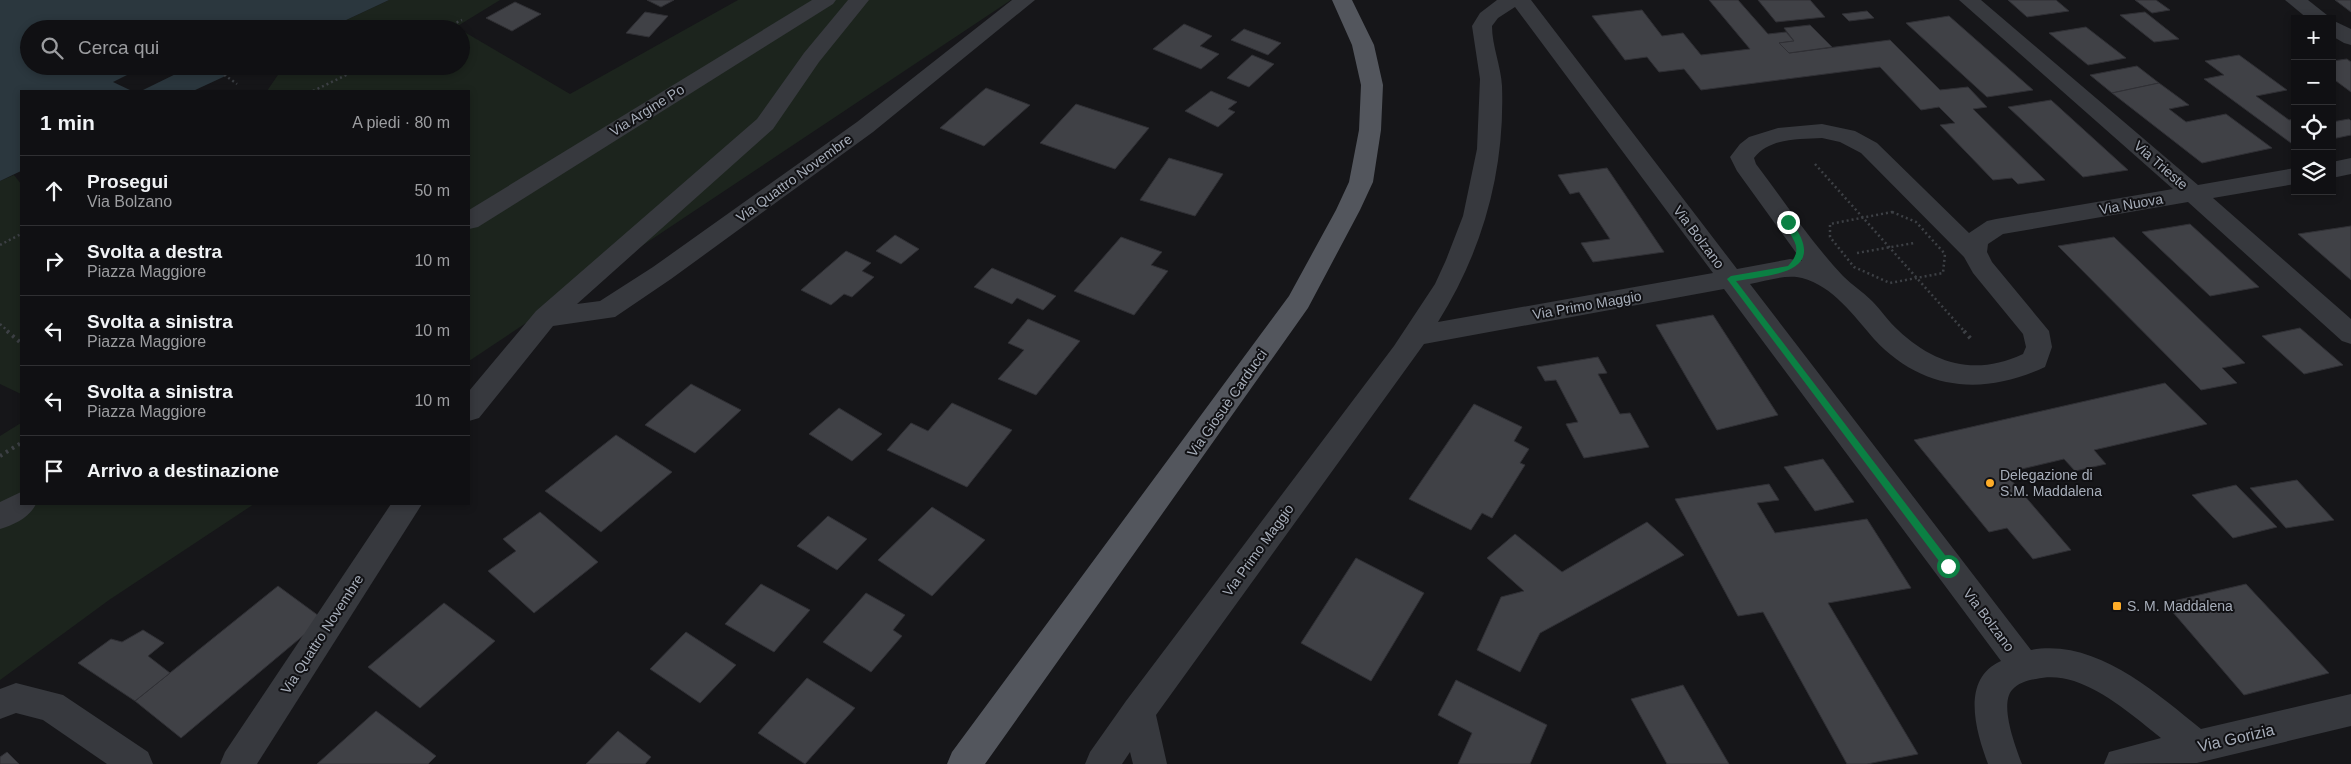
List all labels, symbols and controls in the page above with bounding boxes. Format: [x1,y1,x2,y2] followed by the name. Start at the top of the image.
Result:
[2291,15,2336,195] map controls
[2291,15,2336,60] button: +
[20,20,470,75] search box
[38,34,66,62] icon: search
[78,37,159,58] text: Cerca qui
[2291,60,2336,105] button: −
[607,81,687,139] street label: Via Argine Po
[2291,105,2336,150] button: locate
[40,111,95,134] text: 1 min
[352,114,450,131] text: A piedi · 80 m
[733,131,855,225] street label: Via Quattro Novembre
[2131,137,2191,193] street label: Via Trieste
[2291,150,2336,195] button: layers
[87,171,168,192] text: Prosegui
[40,177,68,205] icon: ahead
[414,182,450,199] text: 50 m
[2098,190,2164,217] street label: Via Nuova
[87,193,172,210] text: Via Bolzano
[1670,202,1728,272] street label: Via Bolzano
[1777,211,1800,234] route end
[87,241,222,262] text: Svolta a destra
[40,247,68,275] icon: right
[414,252,450,269] text: 10 m
[87,263,206,280] text: Piazza Maggiore
[1531,288,1643,322] street label: Via Primo Maggio
[87,311,233,332] text: Svolta a sinistra
[40,317,68,345] icon: left
[414,322,450,339] text: 10 m
[87,333,206,350] text: Piazza Maggiore
[1184,346,1270,460] street label: Via Giosuè Carducci
[87,381,233,402] text: Svolta a sinistra
[40,387,68,415] icon: left
[414,392,450,409] text: 10 m
[87,403,206,420] text: Piazza Maggiore
[40,457,68,485] icon: arrive
[87,460,279,481] text: Arrivo a destinazione
[2000,467,2102,499] place label: Delegazione di S.M. Maddalena
[1984,477,1996,489] marker: Delegazione di S.M. Maddalena
[1219,501,1297,599] street label: Via Primo Maggio
[1937,555,1960,578] route start
[277,571,367,697] street label: Via Quattro Novembre
[1960,585,2018,655] street label: Via Bolzano
[2127,598,2233,614] place label: S. M. Maddalena
[2111,600,2123,612] marker: S. M. Maddalena
[2196,721,2276,755] street label: Via Gorizia

